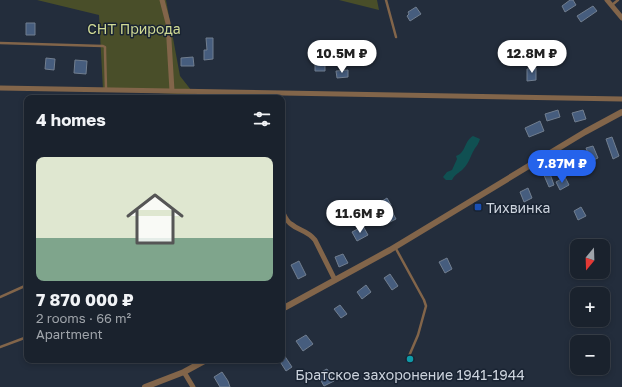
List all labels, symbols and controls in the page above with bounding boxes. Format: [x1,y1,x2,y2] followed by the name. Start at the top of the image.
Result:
[87,20,181,37] park label: СНТ Природа
[305,40,379,74] pin: 10.5M ₽
[495,40,569,74] pin: 12.8M ₽
[317,45,367,61] text: 10.5M ₽
[507,45,557,61] text: 12.8M ₽
[251,108,273,130] icon: filters
[36,109,106,130] text: 4 homes
[525,150,599,184] pin: 7.87M ₽
[537,155,587,171] text: 7.87M ₽
[119,183,191,255] icon: home
[486,199,550,216] place label: Тихвинка
[323,200,397,234] pin: 11.6M ₽
[473,202,483,212] marker: Тихвинка
[335,205,385,221] text: 11.6M ₽
[570,239,610,279] north arrow
[570,239,610,375] map controls
[570,287,610,327] button: +
[36,289,134,310] text: 7 870 000 ₽
[36,310,131,326] text: 2 rooms · 66 m²
[36,326,103,342] text: Apartment
[570,335,610,375] button: −
[405,354,415,364] marker: Братское захоронение 1941-1944
[295,366,525,383] place label: Братское захоронение 1941-1944

